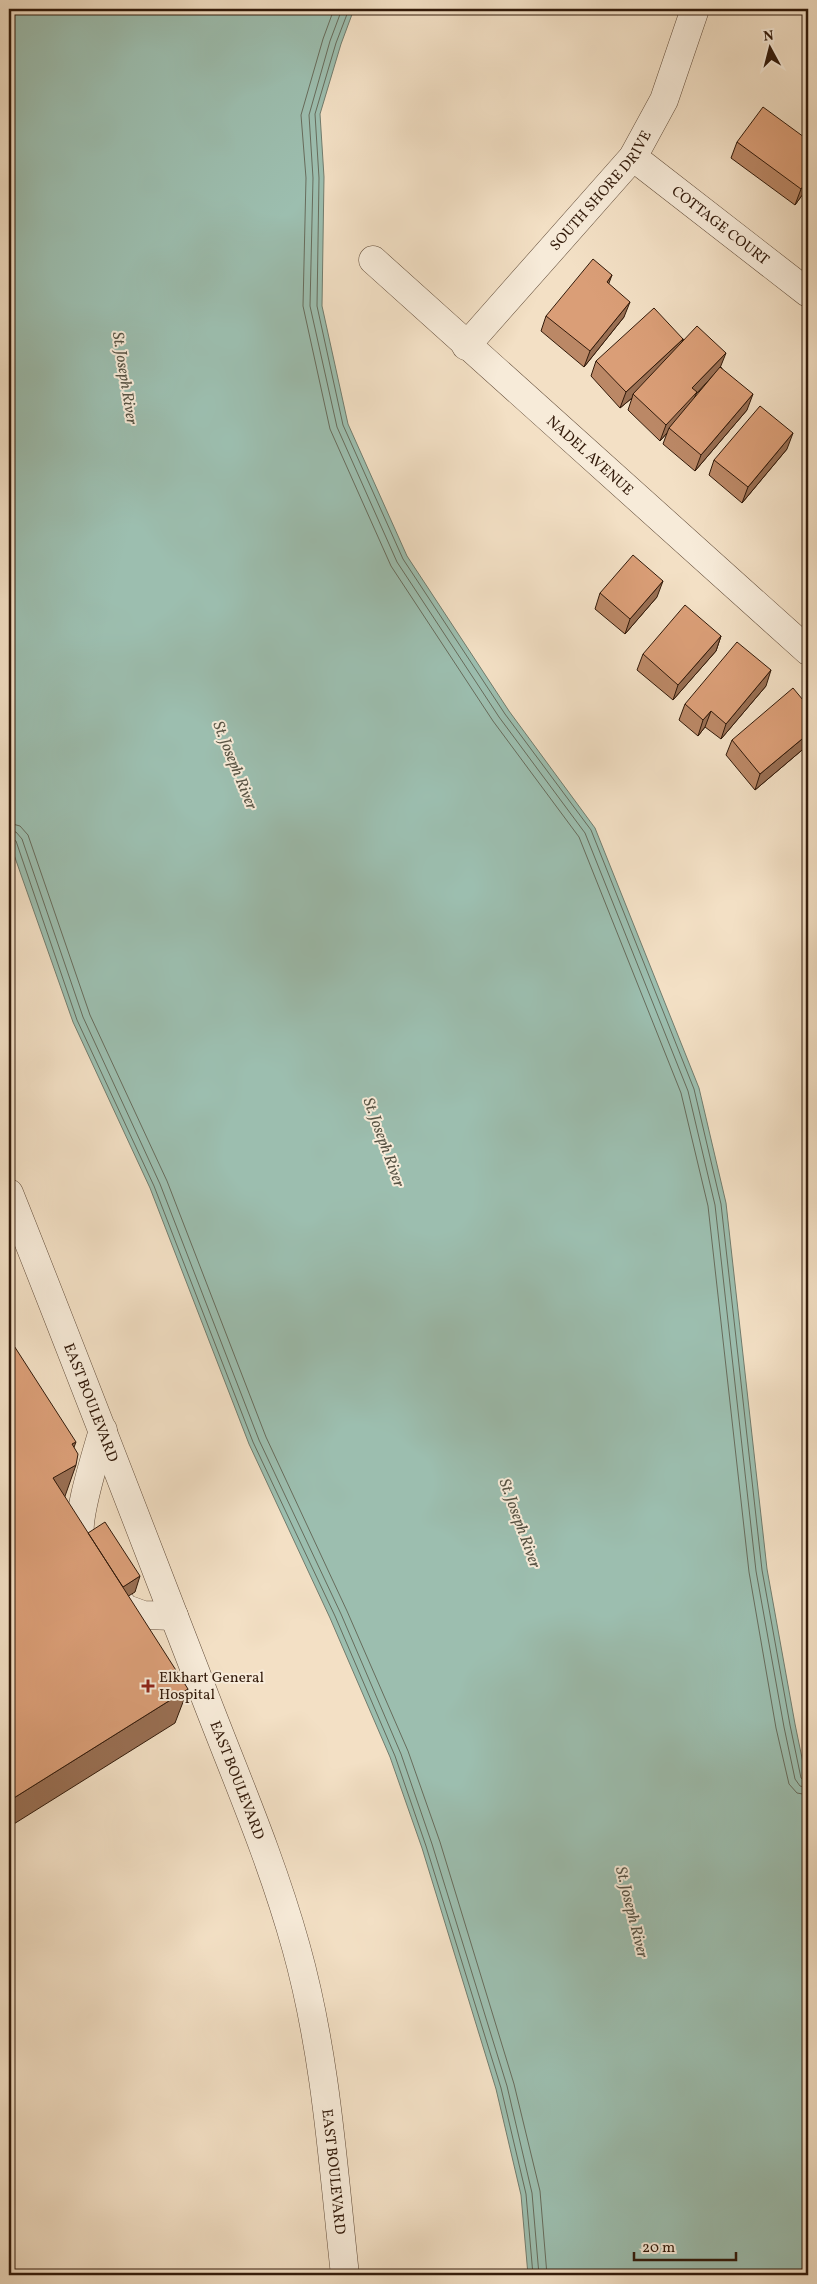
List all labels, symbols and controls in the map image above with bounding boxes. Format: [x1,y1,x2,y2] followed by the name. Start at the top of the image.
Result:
[744,22,794,72] north arrow
[762,27,775,47] text: N
[546,127,657,256] street label: SOUTH SHORE DRIVE
[666,182,773,271] street label: COTTAGE COURT
[106,330,142,427] water label: St. Joseph River
[541,411,637,501] street label: NADEL AVENUE
[206,718,262,814] water label: St. Joseph River
[357,1095,410,1191] water label: St. Joseph River
[57,1340,123,1466] street label: EAST BOULEVARD
[493,1476,546,1572] water label: St. Joseph River
[159,1668,264,1706] place label: Elkhart General Hospital
[141,1679,155,1693] marker: Elkhart General Hospital
[203,1718,269,1843] street label: EAST BOULEVARD
[609,1864,653,1962] water label: St. Joseph River
[315,2108,350,2236] street label: EAST BOULEVARD
[634,2229,737,2261] scale bar
[642,2238,675,2259] text: 20 m

